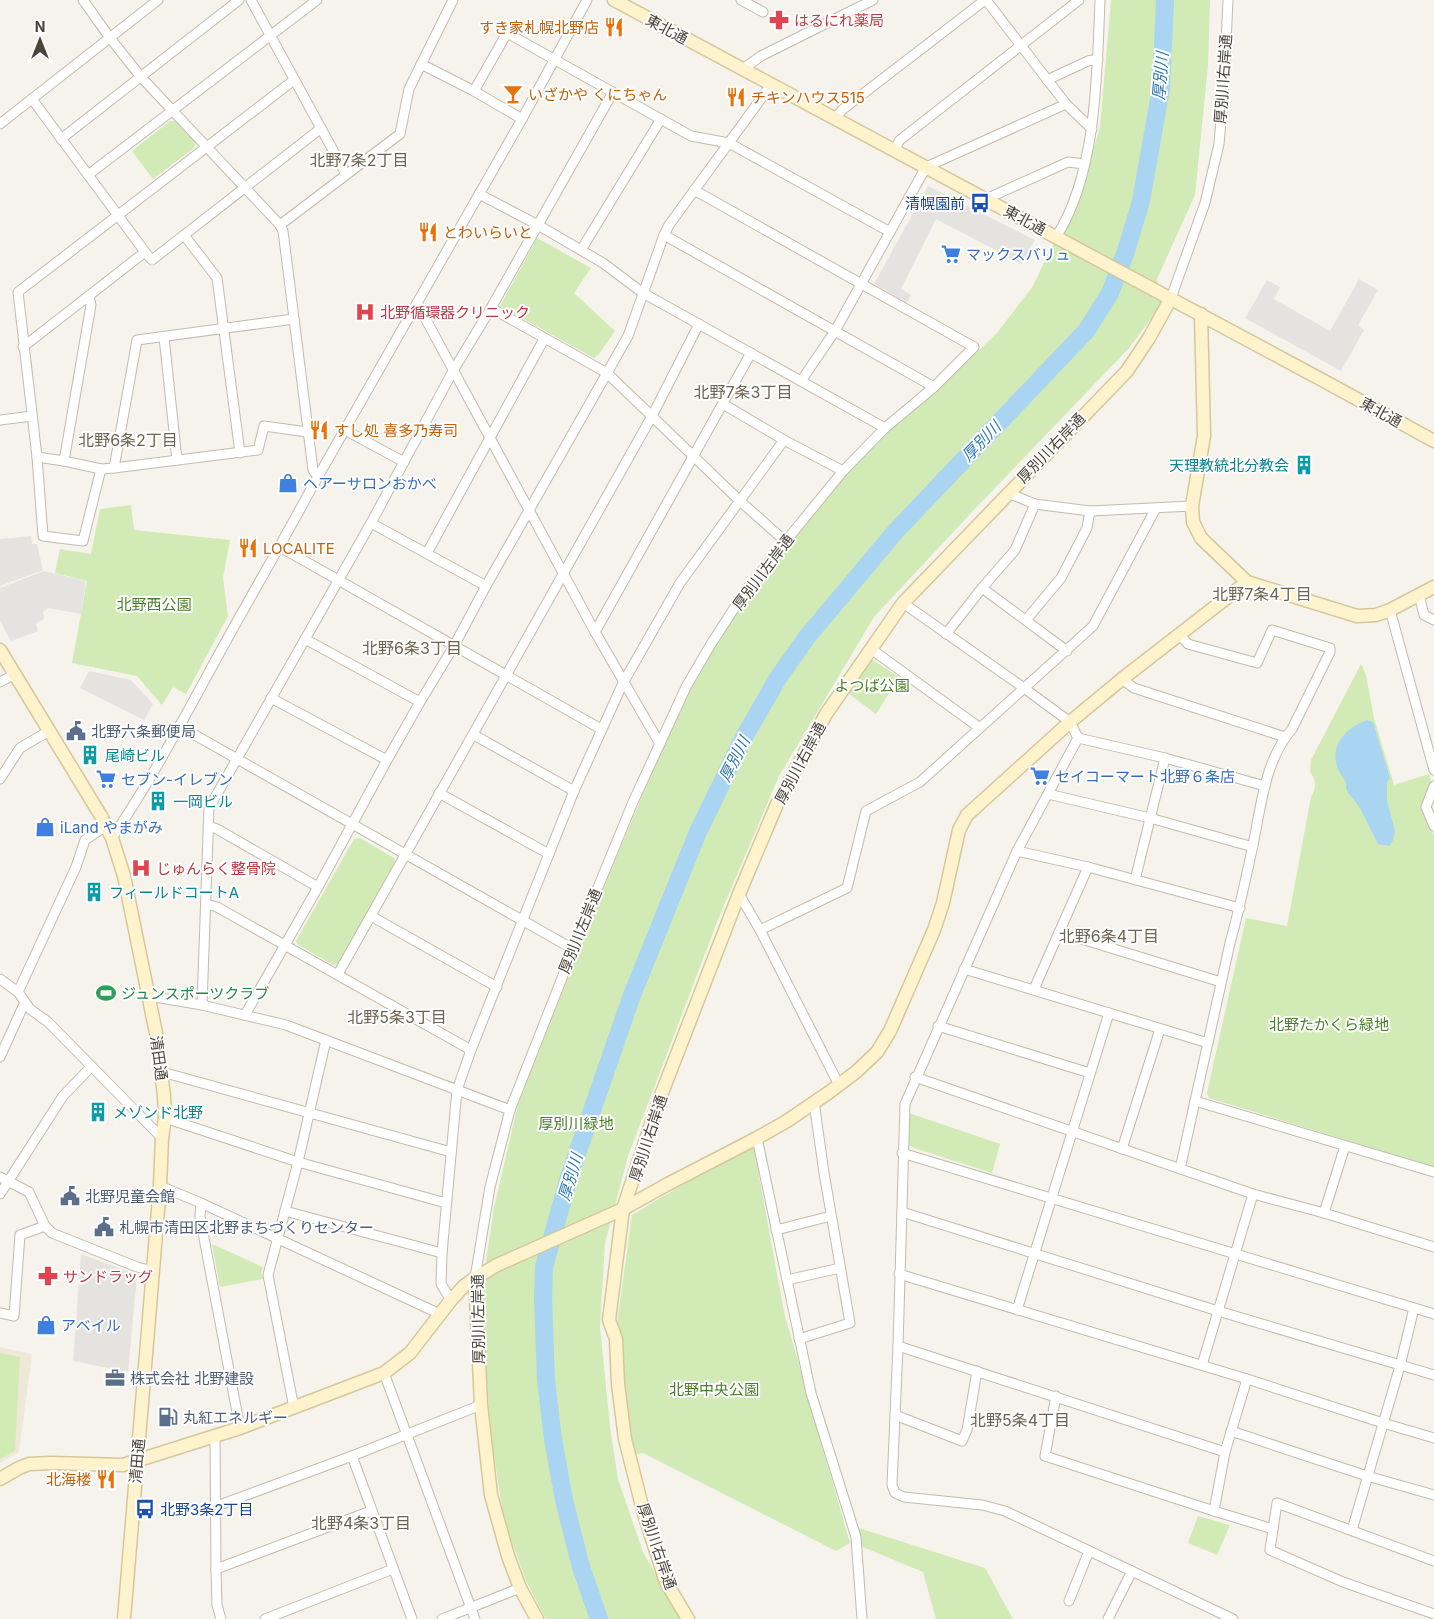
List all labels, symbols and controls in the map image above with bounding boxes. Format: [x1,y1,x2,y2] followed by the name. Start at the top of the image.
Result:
[768,9,790,31] pharmacy icon: はるにれ薬局
[643,10,691,48] street label: 東北通
[794,11,884,30] place label: はるにれ薬局
[15,15,65,65] north arrow
[603,16,625,38] restaurant icon: すき家札幌北野店
[35,18,45,35] text: N
[479,18,599,37] place label: すき家札幌北野店
[1210,33,1236,125] street label: 厚別川右岸通
[1148,49,1172,101] water label: 厚別川
[502,83,524,105] bar icon: いざかや くにちゃん
[528,85,667,104] place label: いざかや くにちゃん
[725,86,747,108] restaurant icon: チキンハウス515
[751,88,865,107] place label: チキンハウス515
[310,150,408,170] district label: 北野7条2丁目
[969,192,991,214] bus stop icon: 清幌園前
[905,194,965,213] place label: 清幌園前
[1001,201,1049,239] street label: 東北通
[417,221,439,243] restaurant icon: とわいらいと
[443,223,533,242] place label: とわいらいと
[940,243,962,265] supermarket icon: マックスバリュ
[966,245,1071,264] place label: マックスバリュ
[354,301,376,323] hospital icon: 北野循環器クリニック
[380,303,530,322] place label: 北野循環器クリニック
[694,382,792,402] district label: 北野7条3丁目
[1357,393,1405,431] street label: 東北通
[1013,409,1089,487] street label: 厚別川右岸通
[957,415,1006,465] water label: 厚別川
[308,419,330,441] restaurant icon: すし処 喜多乃寿司
[334,421,458,440] place label: すし処 喜多乃寿司
[78,430,178,450] district label: 北野6条2丁目
[1293,454,1315,476] building icon: 天理教統北分教会
[1169,456,1289,475] place label: 天理教統北分教会
[277,472,299,494] shop icon: ヘアーサロンおかべ
[303,474,437,493] place label: ヘアーサロンおかべ
[728,530,798,614] street label: 厚別川左岸通
[237,537,259,559] restaurant icon: LOCALITE
[263,539,335,558] place label: LOCALITE
[1212,584,1312,604] district label: 北野7条4丁目
[116,595,192,614] park label: 北野西公園
[362,638,462,658] district label: 北野6条3丁目
[834,676,910,695] park label: よつば公園
[770,719,830,807] street label: 厚別川右岸通
[65,720,87,742] public building icon: 北野六条郵便局
[91,722,196,741] place label: 北野六条郵便局
[714,731,755,785] water label: 厚別川
[79,744,101,766] building icon: 尾崎ビル
[105,746,165,765] place label: 尾崎ビル
[1029,765,1051,787] supermarket icon: セイコーマート北野６条店
[1055,767,1235,786] place label: セイコーマート北野６条店
[95,768,117,790] supermarket icon: セブン-イレブン
[121,770,233,789] place label: セブン-イレブン
[147,790,169,812] building icon: 一岡ビル
[173,792,233,811] place label: 一岡ビル
[34,816,56,838] shop icon: iLand やまがみ
[60,818,163,837] place label: iLand やまがみ
[130,857,152,879] hospital icon: じゅんらく整骨院
[156,859,276,878] place label: じゅんらく整骨院
[83,881,105,903] building icon: フィールドコートA
[109,883,239,902] place label: フィールドコートA
[554,886,606,976] street label: 厚別川左岸通
[1059,926,1159,946] district label: 北野6条4丁目
[95,982,117,1004] sports icon: ジュンスポーツクラブ
[121,984,269,1003] place label: ジュンスポーツクラブ
[347,1007,447,1027] district label: 北野5条3丁目
[1269,1015,1389,1034] park label: 北野たかくら緑地
[146,1034,172,1082] street label: 清田通
[625,1092,671,1184] street label: 厚別川右岸通
[87,1101,109,1123] building icon: メゾンド北野
[113,1103,203,1122] place label: メゾンド北野
[538,1114,614,1133] park label: 厚別川緑地
[553,1149,587,1203] water label: 厚別川
[59,1185,81,1207] public building icon: 北野児童会館
[85,1187,175,1206] place label: 北野児童会館
[93,1216,115,1238] public building icon: 札幌市清田区北野まちづくりセンター
[119,1218,374,1237] place label: 札幌市清田区北野まちづくりセンター
[37,1265,59,1287] pharmacy icon: サンドラッグ
[63,1267,153,1286] place label: サンドラッグ
[468,1274,488,1364] street label: 厚別川左岸通
[35,1314,57,1336] shop icon: アベイル
[61,1316,121,1335] place label: アベイル
[104,1367,126,1389] office icon: 株式会社 北野建設
[130,1369,254,1388] place label: 株式会社 北野建設
[669,1380,759,1399] park label: 北野中央公園
[157,1406,179,1428] fuel station icon: 丸紅エネルギー
[183,1408,288,1427] place label: 丸紅エネルギー
[970,1410,1070,1430] district label: 北野5条4丁目
[126,1438,148,1484] street label: 清田通
[95,1468,117,1490] restaurant icon: 北海楼
[46,1470,91,1489] place label: 北海楼
[134,1498,156,1520] bus stop icon: 北野3条2丁目
[160,1500,253,1519] place label: 北野3条2丁目
[633,1500,681,1592] street label: 厚別川右岸通
[311,1513,411,1533] district label: 北野4条3丁目

